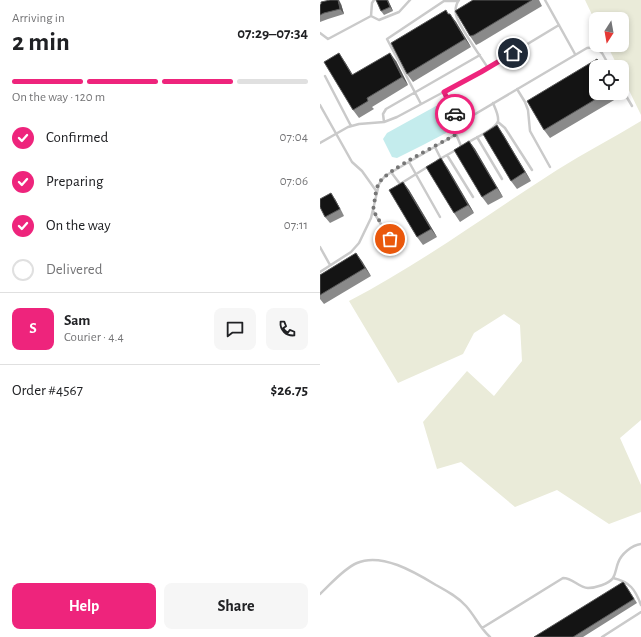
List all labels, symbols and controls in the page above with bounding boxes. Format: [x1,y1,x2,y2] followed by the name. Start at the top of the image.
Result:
[12,12,65,25] text: Arriving in
[589,12,629,52] north arrow
[589,12,629,100] map controls
[237,26,308,41] text: 07:29–07:34
[12,29,70,55] text: 2 min
[496,36,530,70] pin
[502,42,524,64] icon: home
[589,60,629,100] button: locate
[12,91,105,104] text: On the way · 120 m
[435,94,475,134] courier
[444,103,466,125] icon: car
[12,127,34,149] icon: check
[46,130,108,145] text: Confirmed
[280,131,308,144] text: 07:04
[12,171,34,193] icon: check
[46,174,103,189] text: Preparing
[280,175,308,188] text: 07:06
[12,215,34,237] icon: check
[46,218,111,233] text: On the way
[284,219,308,232] text: 07:11
[373,222,407,256] pin
[379,228,401,250] icon: bag
[46,262,103,277] text: Delivered
[214,308,256,350] button: chat
[266,308,308,350] button: phone
[64,313,90,328] text: Sam
[29,321,37,336] text: S
[64,331,124,344] text: Courier · 4.4
[12,383,83,398] text: Order #4567
[271,383,308,398] text: $26.75
[12,583,156,629] button: Help
[164,583,308,629] button: Share

